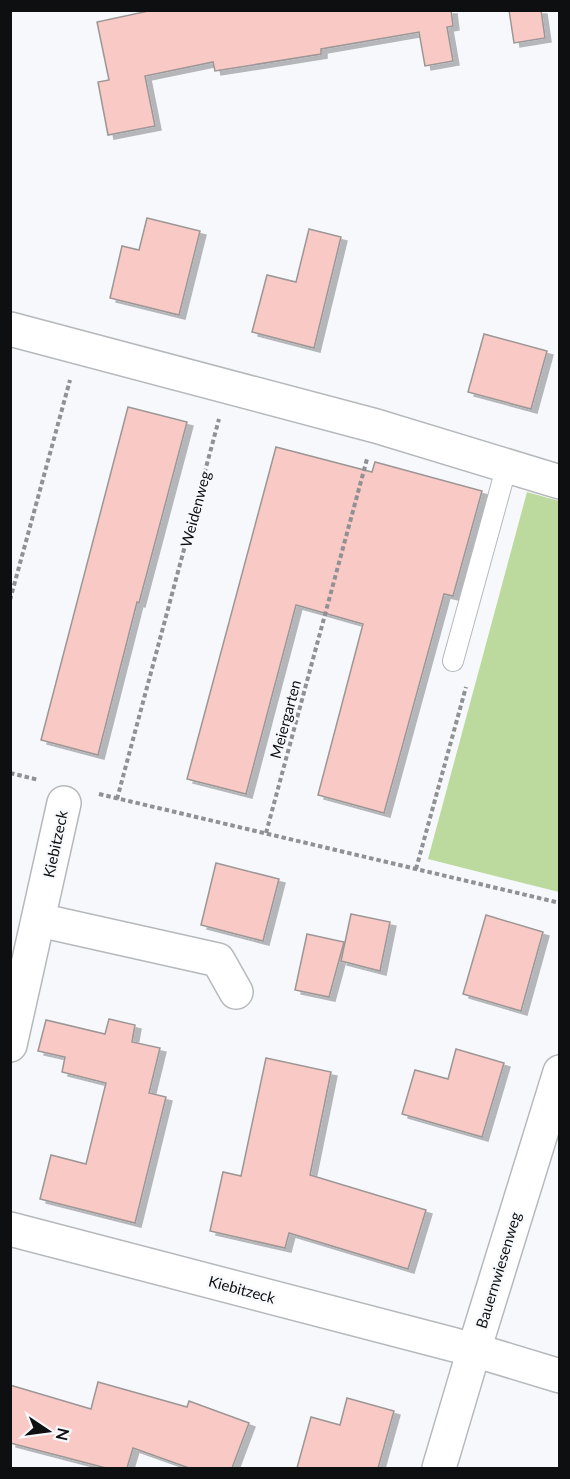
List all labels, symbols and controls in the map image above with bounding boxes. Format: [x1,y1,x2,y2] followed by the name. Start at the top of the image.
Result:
[176,469,214,549] street label: Weidenweg
[266,678,304,760] street label: Meiergarten
[39,808,71,879] street label: Kiebitzeck
[472,1210,524,1330] street label: Bauernwiesenweg
[207,1271,278,1307] street label: Kiebitzeck
[18,1401,78,1461] north arrow
[52,1426,74,1443] text: N

